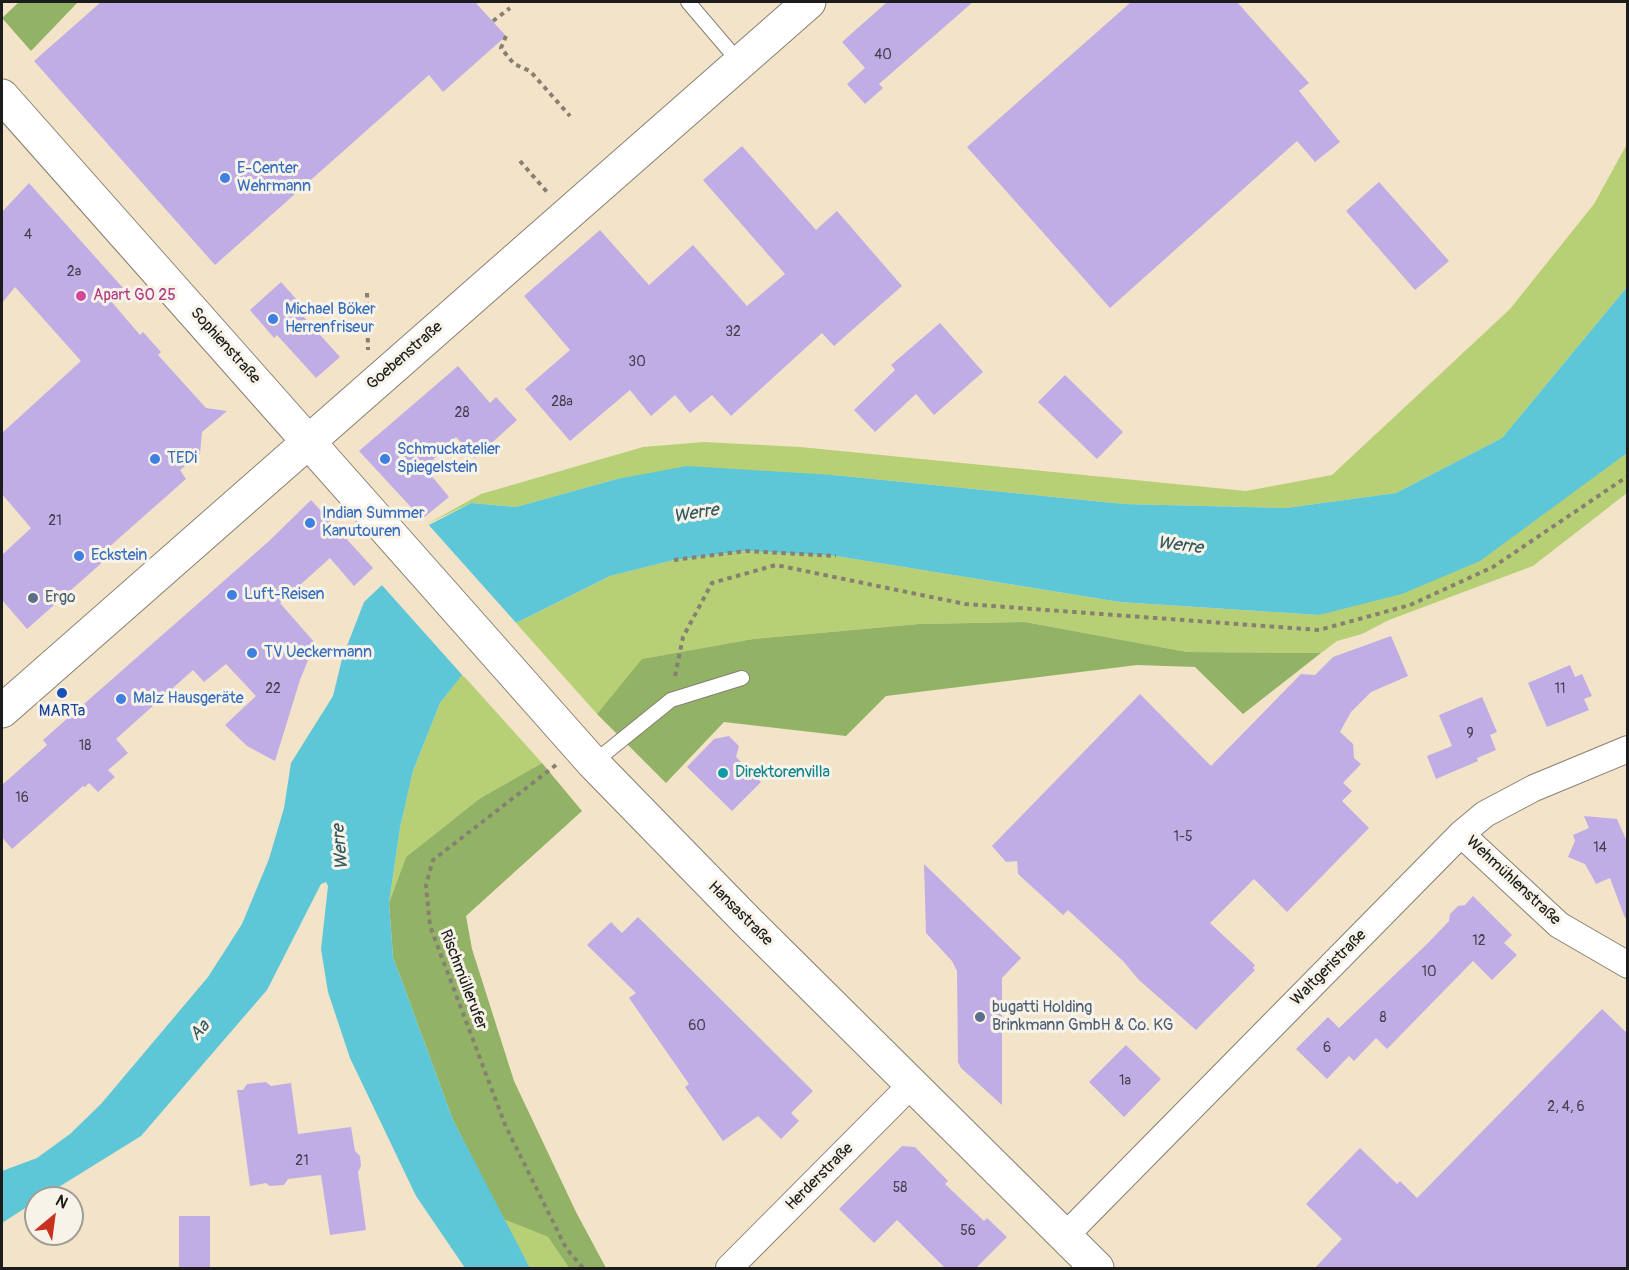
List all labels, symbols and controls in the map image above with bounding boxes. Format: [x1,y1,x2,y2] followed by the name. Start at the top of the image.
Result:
[874,47,892,63] house number: 40
[237,159,311,197] place label: E-Center Wehrmann
[218,171,232,185] marker: E-Center Wehrmann
[24,227,32,243] house number: 4
[67,264,81,280] house number: 2a
[93,286,176,306] place label: Apart GO 25
[74,289,88,303] marker: Apart GO 25
[285,300,376,338] place label: Michael Böker Herrenfriseur
[186,304,264,388] street label: Sophienstraße
[266,312,280,326] marker: Michael Böker Herrenfriseur
[363,318,447,394] street label: Goebenstraße
[725,324,741,340] house number: 32
[628,354,646,370] house number: 30
[551,394,573,410] house number: 28a
[455,405,469,421] house number: 28
[397,440,501,478] place label: Schmuckatelier Spiegelstein
[167,449,197,469] place label: TEDi
[148,452,162,466] marker: TEDi
[378,452,392,466] marker: Schmuckatelier Spiegelstein
[672,500,720,528] water label: Werre
[322,504,425,542] place label: Indian Summer Kanutouren
[48,513,62,529] house number: 21
[303,516,317,530] marker: Indian Summer Kanutouren
[1156,533,1204,559] water label: Werre
[91,546,147,566] place label: Eckstein
[72,549,86,563] marker: Eckstein
[244,585,325,605] place label: Luft-Reisen
[45,588,76,608] place label: Ergo
[225,588,239,602] marker: Luft-Reisen
[26,591,40,605] marker: Ergo
[264,643,372,663] place label: TV Ueckermann
[245,646,259,660] marker: TV Ueckermann
[265,681,281,697] house number: 22
[1555,681,1565,697] house number: 11
[55,686,69,700] marker: MARTa
[133,689,244,709] place label: Malz Hausgeräte
[114,692,128,706] marker: Malz Hausgeräte
[39,702,85,722] place label: MARTa
[1466,726,1474,742] house number: 9
[79,738,91,754] house number: 18
[735,763,830,783] place label: Direktorenvilla
[716,766,730,780] marker: Direktorenvilla
[15,790,29,806] house number: 16
[328,823,354,871] water label: Werre
[1173,829,1193,845] house number: 1-5
[1462,832,1564,930] street label: Wehmühlenstraße
[1593,840,1607,856] house number: 14
[704,878,776,950] street label: Hansastraße
[1287,926,1371,1010] street label: Waltgeristraße
[435,927,491,1033] street label: Rischmüllerufer
[1472,933,1486,949] house number: 12
[1421,964,1437,980] house number: 10
[992,998,1173,1036] place label: bugatti Holding Brinkmann GmbH & Co. KG
[973,1010,987,1024] marker: bugatti Holding Brinkmann GmbH & Co. KG
[1379,1010,1387,1026] house number: 8
[185,1016,215,1046] water label: Aa
[688,1018,706,1034] house number: 60
[1323,1040,1331,1056] house number: 6
[1119,1073,1131,1089] house number: 1a
[1547,1099,1585,1115] house number: 2, 4, 6
[782,1139,858,1215] street label: Herderstraße
[295,1153,309,1169] house number: 21
[893,1180,907,1196] house number: 58
[24,1186,84,1246] north arrow
[52,1191,71,1213] text: N
[960,1223,976,1239] house number: 56

